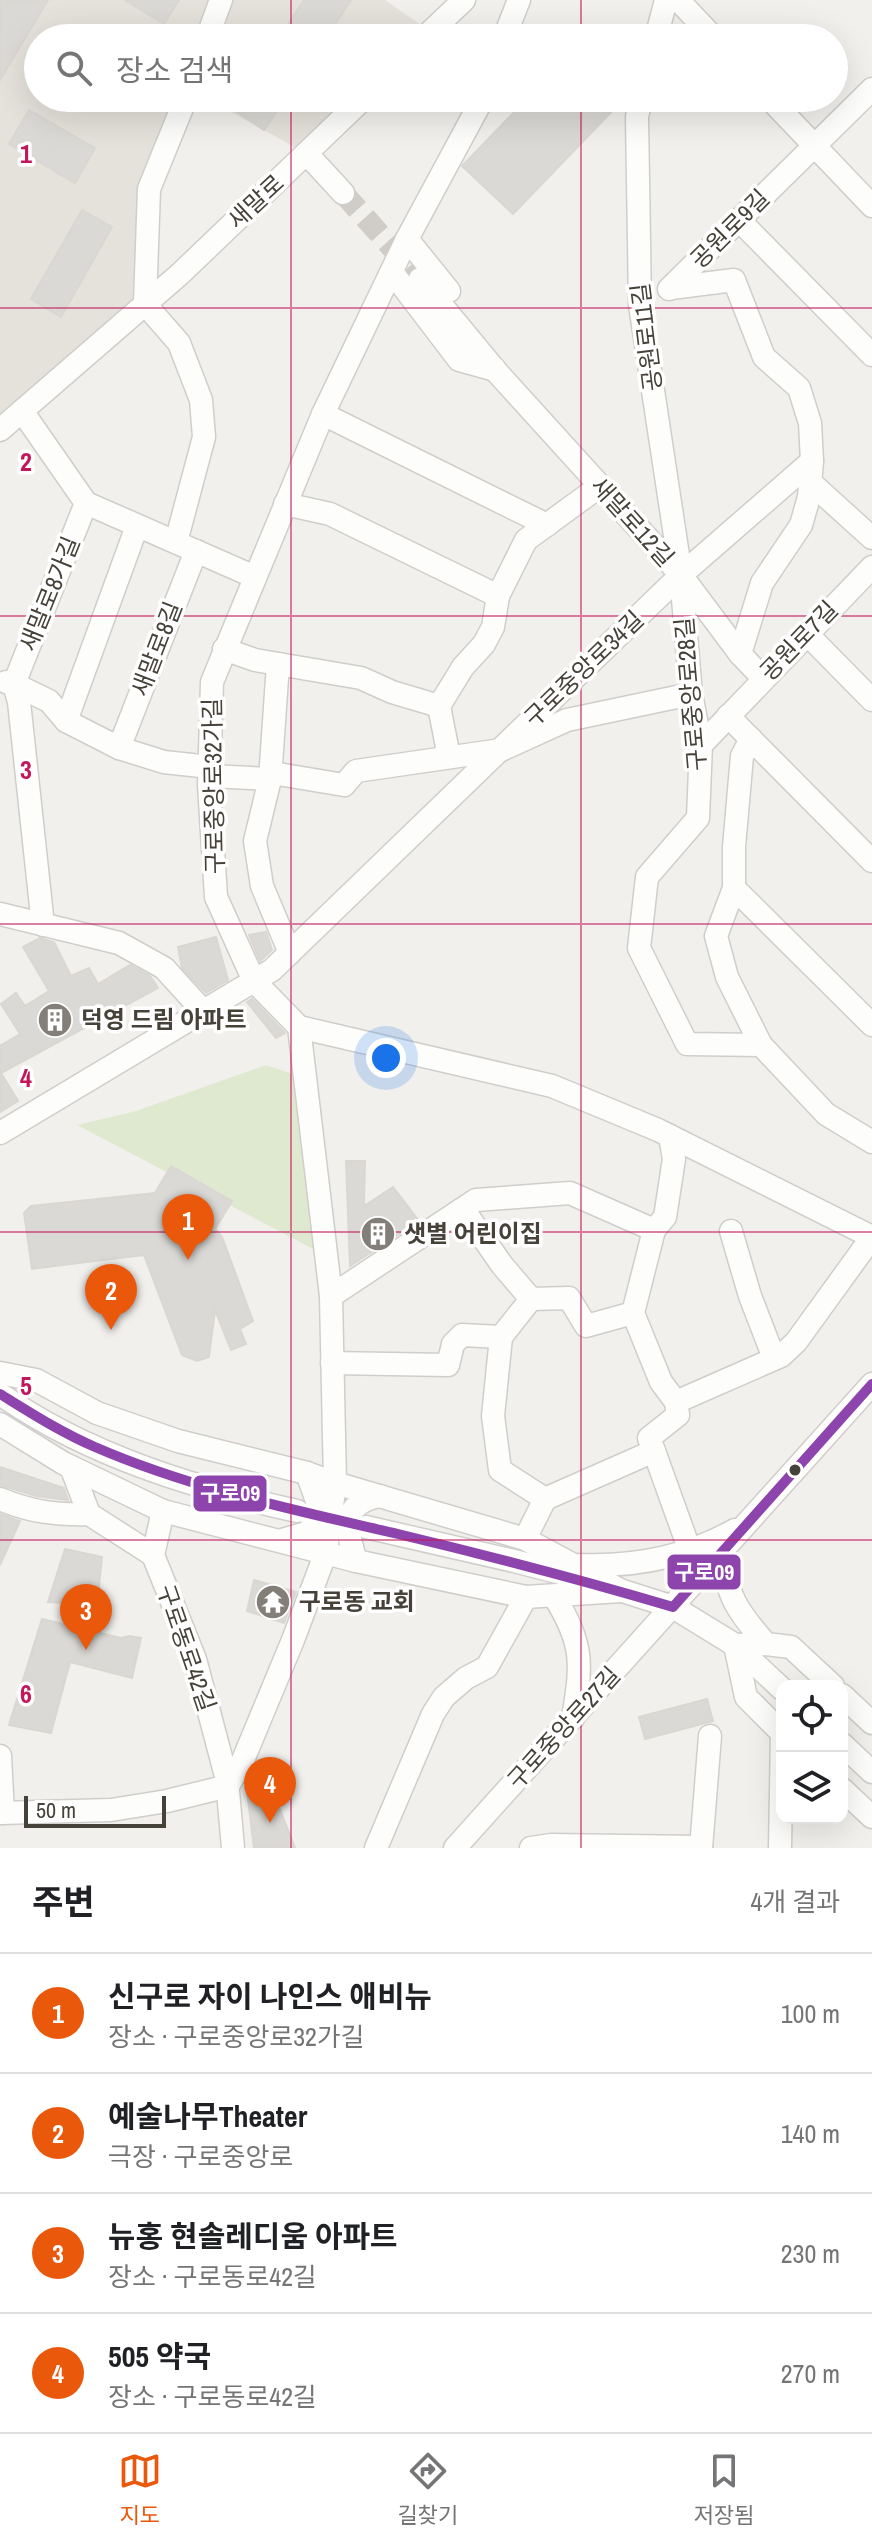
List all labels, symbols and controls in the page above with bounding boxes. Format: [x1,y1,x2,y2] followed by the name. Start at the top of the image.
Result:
[24,24,848,112] search box
[52,46,96,90] icon: search
[116,50,233,90] text: 장소 검색
[20,136,32,171] text: 1
[220,167,290,236] street label: 새말로
[683,182,776,275] street label: 공원로9길
[623,281,669,393] street label: 공원로11길
[20,444,32,479] text: 2
[584,470,682,573] street label: 새말로12길
[12,531,87,656] street label: 새말로8가길
[752,593,844,687] street label: 공원로7길
[123,597,189,701] street label: 새말로8길
[517,603,650,733] street label: 구로중앙로34길
[667,616,713,772] street label: 구로중앙로28길
[195,698,231,875] street label: 구로중앙로32가길
[20,752,32,787] text: 3
[36,1001,74,1039] building icon: 덕영 드림 아파트
[81,1003,247,1035] place label: 덕영 드림 아파트
[366,1038,406,1078] your location
[20,1060,32,1095] text: 4
[162,1194,214,1260] pin: 1
[359,1215,397,1253] building icon: 샛별 어린이집
[404,1217,542,1249] place label: 샛별 어린이집
[85,1264,137,1330] pin: 2
[20,1368,32,1403] text: 5
[787,1462,803,1478] unlabelled marker
[192,1474,268,1513] line badge: 구로09
[200,1478,260,1508] text: 구로09
[666,1553,742,1591] line badge: 구로09
[674,1557,734,1587] text: 구로09
[150,1580,224,1715] street label: 구로동로42길
[254,1583,292,1621] temple icon: 구로동 교회
[60,1584,112,1650] pin: 3
[299,1585,415,1617] place label: 구로동 교회
[500,1659,627,1795] street label: 구로중앙로27길
[20,1676,32,1711] text: 6
[776,1680,848,1824] map controls
[776,1680,848,1752] button: locate
[776,1752,848,1824] button: layers
[244,1757,296,1823] pin: 4
[24,1792,166,1828] scale bar
[36,1795,76,1825] text: 50 m
[32,1879,95,1925] text: 주변
[750,1884,840,1919] text: 4개 결과
[108,1976,432,2016] text: 신구로 자이 나인스 애비뉴
[52,1996,64,2031] text: 1
[781,1996,840,2031] text: 100 m
[108,2019,365,2054] text: 장소 · 구로중앙로32가길
[108,2096,307,2136] text: 예술나무Theater
[52,2116,64,2151] text: 2
[781,2116,840,2151] text: 140 m
[108,2139,293,2174] text: 극장 · 구로중앙로
[108,2216,398,2256] text: 뉴홍 현솔레디움 아파트
[52,2236,64,2271] text: 3
[781,2236,840,2271] text: 230 m
[108,2259,317,2294] text: 장소 · 구로동로42길
[108,2336,211,2376] text: 505 약국
[52,2356,64,2391] text: 4
[781,2356,840,2391] text: 270 m
[108,2379,317,2414] text: 장소 · 구로동로42길
[118,2449,162,2530] tab: 지도
[397,2449,458,2530] tab: 길찾기
[693,2449,754,2530] tab: 저장됨

